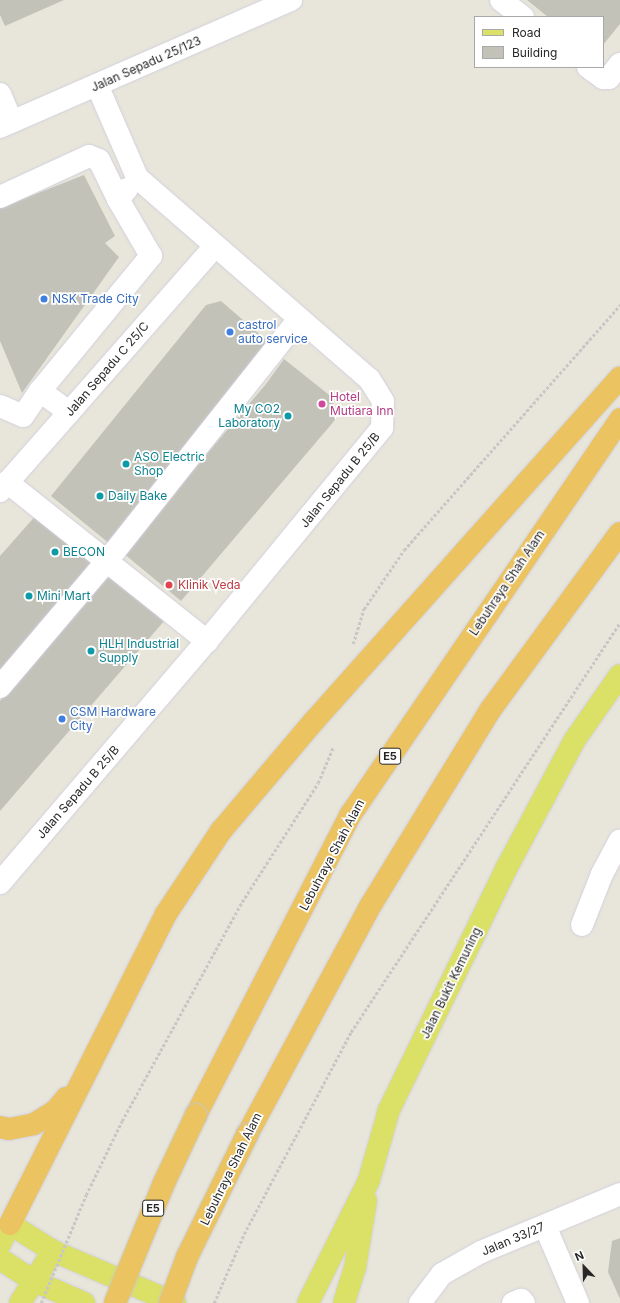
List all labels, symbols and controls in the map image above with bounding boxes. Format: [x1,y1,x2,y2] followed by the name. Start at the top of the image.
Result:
[474,16,604,68] legend
[512,25,541,40] text: Road
[89,33,203,95] street label: Jalan Sepadu 25/123
[512,45,557,60] text: Building
[52,292,139,306] place label: NSK Trade City
[39,294,49,304] marker: NSK Trade City
[238,318,308,346] place label: castrol auto service
[62,319,152,419] street label: Jalan Sepadu C 25/C
[225,327,235,337] marker: castrol auto service
[330,390,394,418] place label: Hotel Mutiara Inn
[317,399,327,409] marker: Hotel Mutiara Inn
[218,402,280,430] place label: My CO2 Laboratory
[283,411,293,421] marker: My CO2 Laboratory
[297,429,383,531] street label: Jalan Sepadu B 25/B
[134,450,205,478] place label: ASO Electric Shop
[121,459,131,469] marker: ASO Electric Shop
[108,489,167,503] place label: Daily Bake
[95,491,105,501] marker: Daily Bake
[466,528,548,638] street label: Lebuhraya Shah Alam
[63,545,105,559] place label: BECON
[50,547,60,557] marker: BECON
[178,578,241,592] place label: Klinik Veda
[163,579,175,591] marker: Klinik Veda
[37,589,90,603] place label: Mini Mart
[24,591,34,601] marker: Mini Mart
[99,637,179,665] place label: HLH Industrial Supply
[86,646,96,656] marker: HLH Industrial Supply
[70,705,156,733] place label: CSM Hardware City
[57,714,67,724] marker: CSM Hardware City
[34,743,122,841] street label: Jalan Sepadu B 25/B
[379,747,401,765] road number: E5
[297,797,367,913] street label: Lebuhraya Shah Alam
[418,925,484,1041] street label: Jalan Bukit Kemuning
[197,1110,265,1228] street label: Lebuhraya Shah Alam
[142,1199,164,1217] road number: E5
[479,1219,547,1259] street label: Jalan 33/27
[564,1247,604,1287] north arrow
[573,1248,586,1264] text: N

